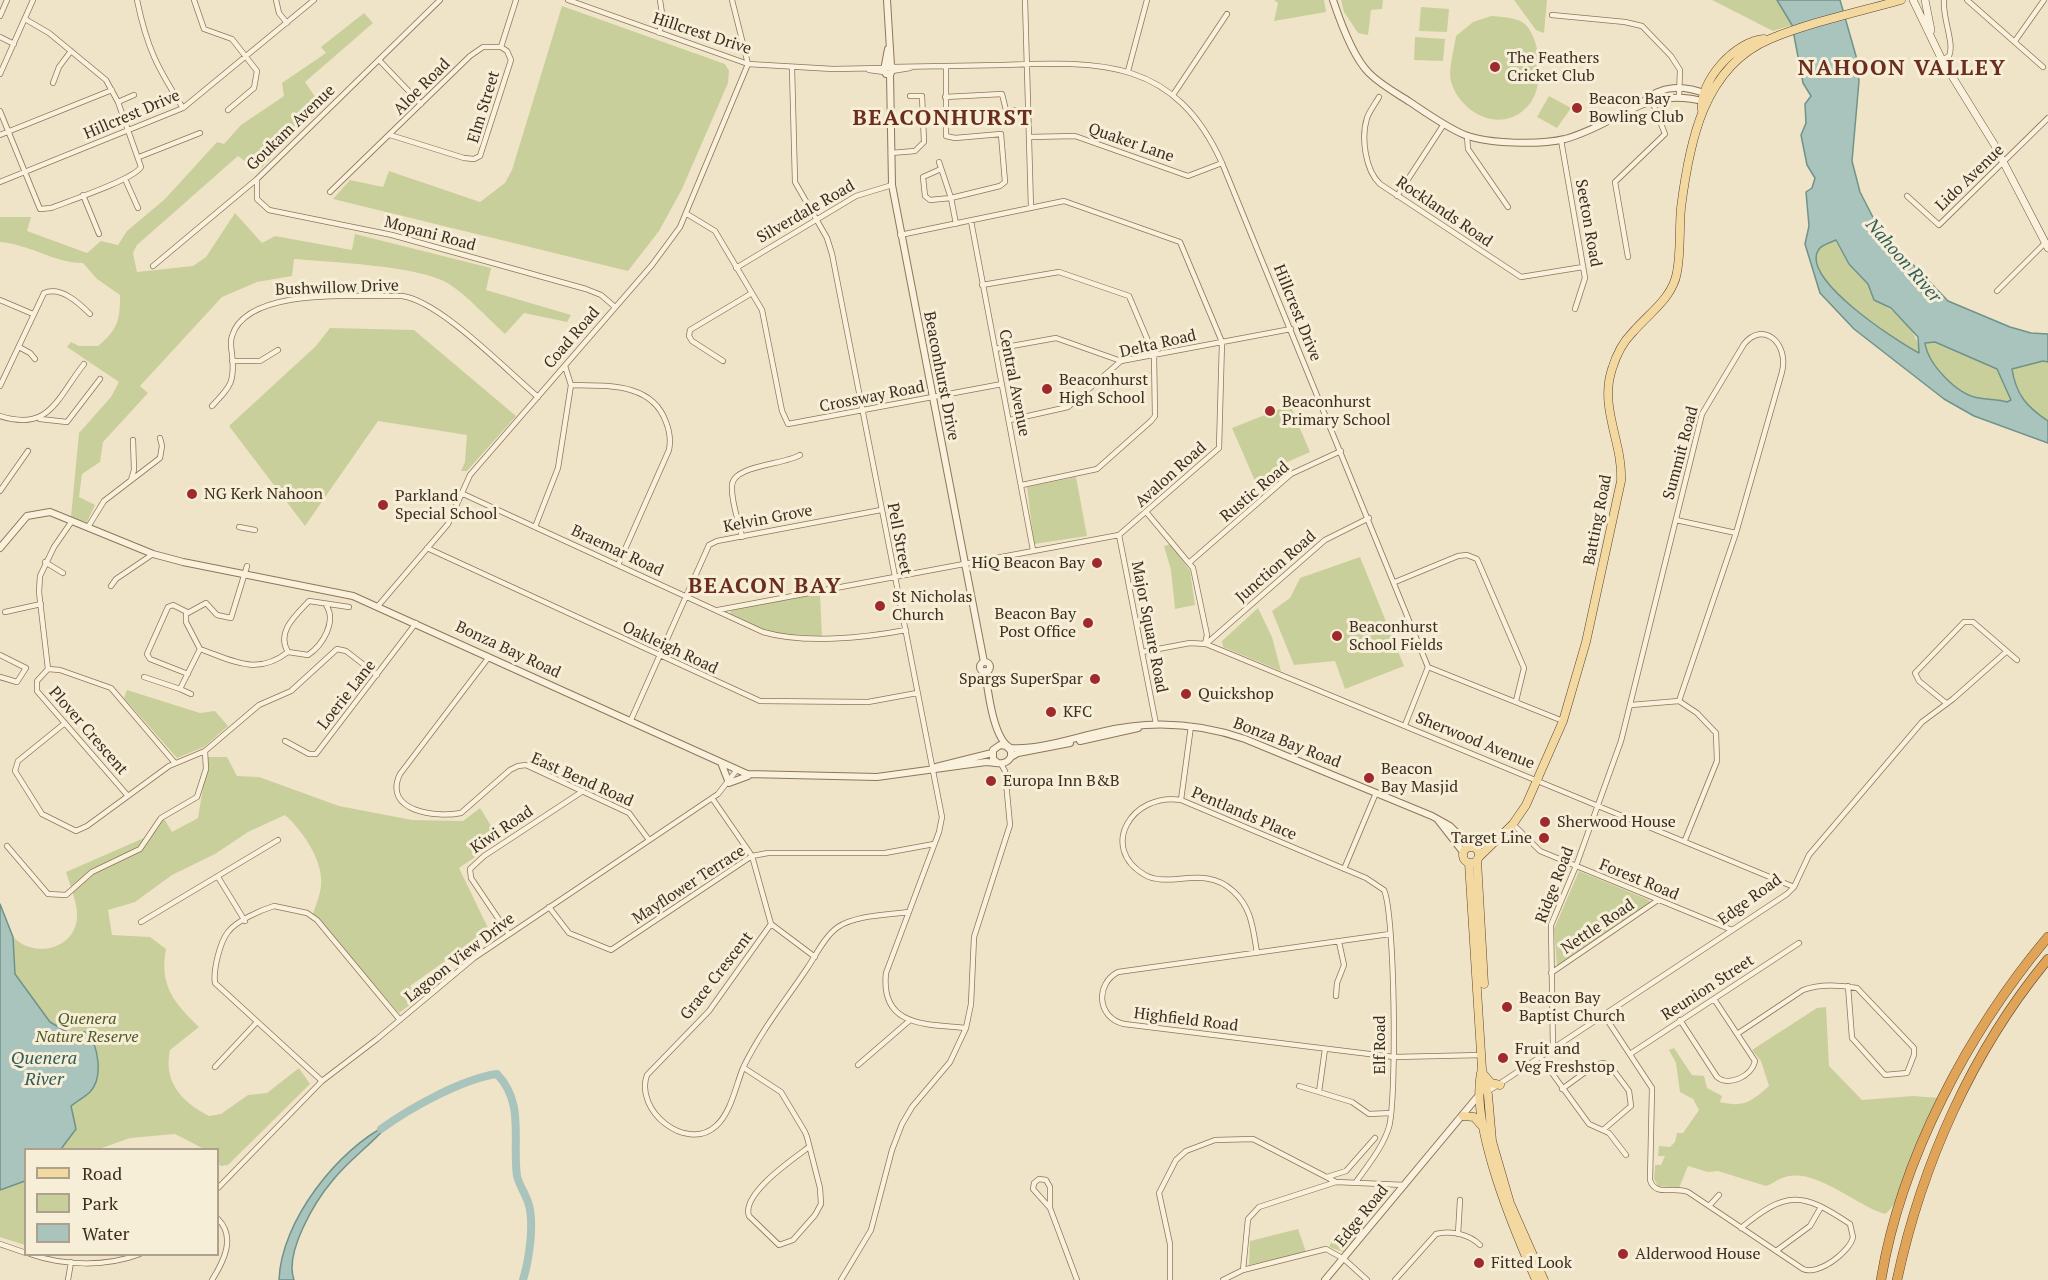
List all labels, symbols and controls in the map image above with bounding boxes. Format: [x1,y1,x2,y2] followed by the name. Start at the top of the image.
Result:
[650,9,754,59] street label: Hillcrest Drive
[1507,48,1600,86] place label: The Feathers Cricket Club
[390,55,454,119] street label: Aloe Road
[1798,56,2006,82] district label: NAHOON VALLEY
[1488,60,1502,74] marker: The Feathers Cricket Club
[464,69,504,145] street label: Elm Street
[243,81,339,175] street label: Goukam Avenue
[81,86,183,144] street label: Hillcrest Drive
[1589,89,1684,127] place label: Beacon Bay Bowling Club
[1570,101,1584,115] marker: Beacon Bay Bowling Club
[853,106,1033,132] district label: BEACONHURST
[1085,119,1177,167] street label: Quaker Lane
[1932,141,2008,215] street label: Lido Avenue
[1392,173,1496,251] street label: Rocklands Road
[754,176,858,248] street label: Silverdale Road
[1571,178,1605,268] street label: Seeton Road
[382,213,478,255] street label: Mopani Road
[1861,215,1945,307] water label: Nahoon River
[1269,262,1325,364] street label: Hillcrest Drive
[275,276,399,300] street label: Bushwillow Drive
[540,303,604,373] street label: Coad Road
[919,310,963,442] street label: Beaconhurst Drive
[1118,326,1198,362] street label: Delta Road
[994,328,1034,438] street label: Central Avenue
[1059,370,1148,408] place label: Beaconhurst High School
[818,377,926,417] street label: Crossway Road
[1040,382,1054,396] marker: Beaconhurst High School
[1282,392,1391,430] place label: Beaconhurst Primary School
[1263,404,1277,418] marker: Beaconhurst Primary School
[1659,404,1703,502] street label: Summit Road
[1132,438,1210,512] street label: Avalon Road
[1217,458,1293,526] street label: Rustic Road
[1580,473,1616,567] street label: Batting Road
[204,484,323,504] place label: NG Kerk Nahoon
[395,486,498,524] place label: Parkland Special School
[185,487,199,501] marker: NG Kerk Nahoon
[376,498,390,512] marker: Parkland Special School
[722,501,814,537] street label: Kelvin Grove
[883,501,915,577] street label: Pell Street
[568,521,666,581] street label: Braemar Road
[1232,527,1320,607] street label: Junction Road
[971,553,1085,573] place label: HiQ Beacon Bay
[1090,556,1104,570] marker: HiQ Beacon Bay
[1127,559,1171,695] street label: Major Square Road
[688,574,842,600] district label: BEACON BAY
[892,587,972,625] place label: St Nicholas Church
[873,599,887,613] marker: St Nicholas Church
[995,604,1076,642] place label: Beacon Bay Post Office
[1081,616,1095,630] marker: Beacon Bay Post Office
[452,617,564,683] street label: Bonza Bay Road
[619,617,721,679] street label: Oakleigh Road
[1349,617,1443,655] place label: Beaconhurst School Fields
[1330,629,1344,643] marker: Beaconhurst School Fields
[314,656,380,734] street label: Loerie Lane
[959,669,1083,689] place label: Spargs SuperSpar
[1088,672,1102,686] marker: Spargs SuperSpar
[44,683,132,779] street label: Plover Crescent
[1198,684,1274,704] place label: Quickshop
[1179,687,1193,701] marker: Quickshop
[1063,702,1092,722] place label: KFC
[1044,705,1058,719] marker: KFC
[1413,708,1537,774] street label: Sherwood Avenue
[1231,714,1343,772] street label: Bonza Bay Road
[528,749,636,811] street label: East Bend Road
[1381,759,1458,797] place label: Beacon Bay Masjid
[1003,771,1120,791] place label: Europa Inn B&B
[1362,771,1376,785] marker: Beacon Bay Masjid
[984,774,998,788] marker: Europa Inn B&B
[1189,783,1299,845] street label: Pentlands Place
[467,802,537,858] street label: Kiwi Road
[1557,812,1676,832] place label: Sherwood House
[1538,815,1552,829] marker: Sherwood House
[1451,828,1532,848] place label: Target Line
[1537,831,1551,845] marker: Target Line
[629,841,749,929] street label: Mayflower Terrace
[1532,844,1578,926] street label: Ridge Road
[1596,855,1682,905] street label: Forest Road
[1714,870,1786,930] street label: Edge Road
[1558,896,1638,958] street label: Nettle Road
[401,909,519,1007] street label: Lagoon View Drive
[677,928,757,1024] street label: Grace Crescent
[1658,951,1758,1025] street label: Reunion Street
[1519,988,1625,1026] place label: Beacon Bay Baptist Church
[1500,1000,1514,1014] marker: Beacon Bay Baptist Church
[1133,1004,1239,1036] street label: Highfield Road
[36,1009,138,1047] park label: Quenera Nature Reserve
[1370,1015,1390,1075] street label: Elf Road
[1515,1039,1615,1077] place label: Fruit and Veg Freshstop
[11,1048,77,1090] water label: Quenera River
[1496,1051,1510,1065] marker: Fruit and Veg Freshstop
[24,1148,219,1256] legend
[82,1161,122,1185] text: Road
[1331,1181,1393,1251] street label: Edge Road
[82,1191,118,1215] text: Park
[82,1221,129,1245] text: Water
[1635,1244,1761,1264] place label: Alderwood House
[1616,1247,1630,1261] marker: Alderwood House
[1491,1253,1572,1273] place label: Fitted Look
[1472,1256,1486,1270] marker: Fitted Look

